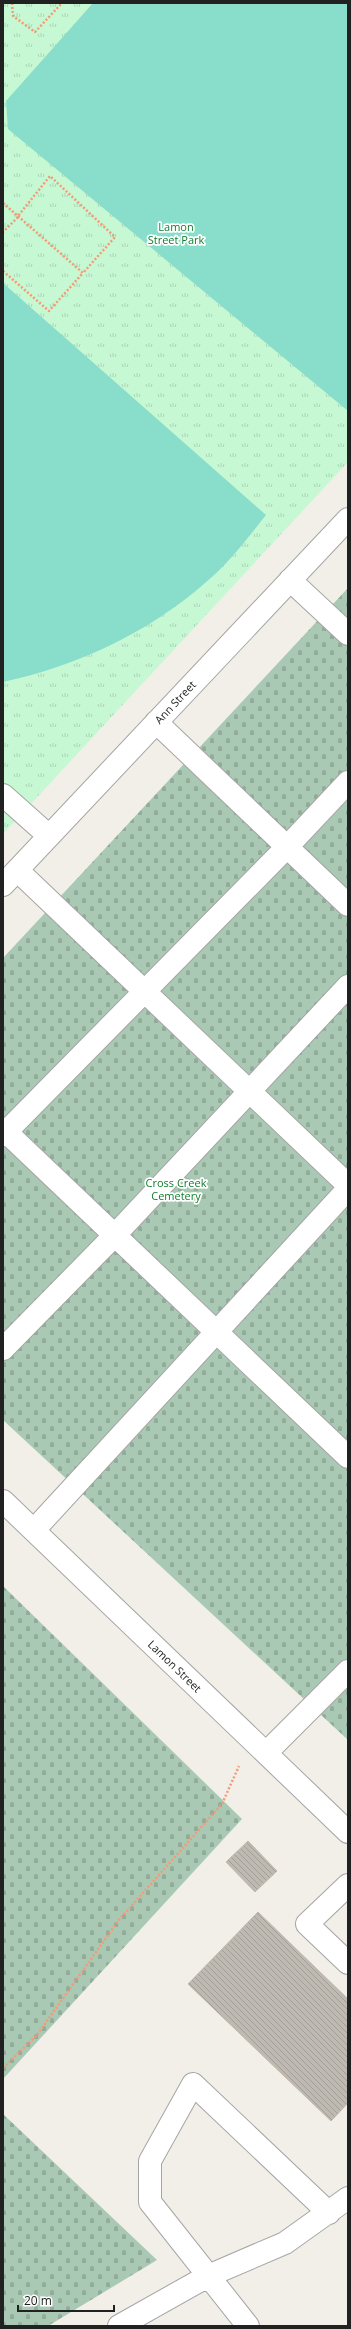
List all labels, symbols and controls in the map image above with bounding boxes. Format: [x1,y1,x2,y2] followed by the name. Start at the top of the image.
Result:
[148,219,205,247] park label: Lamon Street Park
[151,677,199,727] street label: Ann Street
[146,1175,207,1203] park label: Cross Creek Cemetery
[145,1637,205,1695] street label: Lamon Street
[18,2287,114,2313] scale bar
[24,2292,52,2309] text: 20 m

